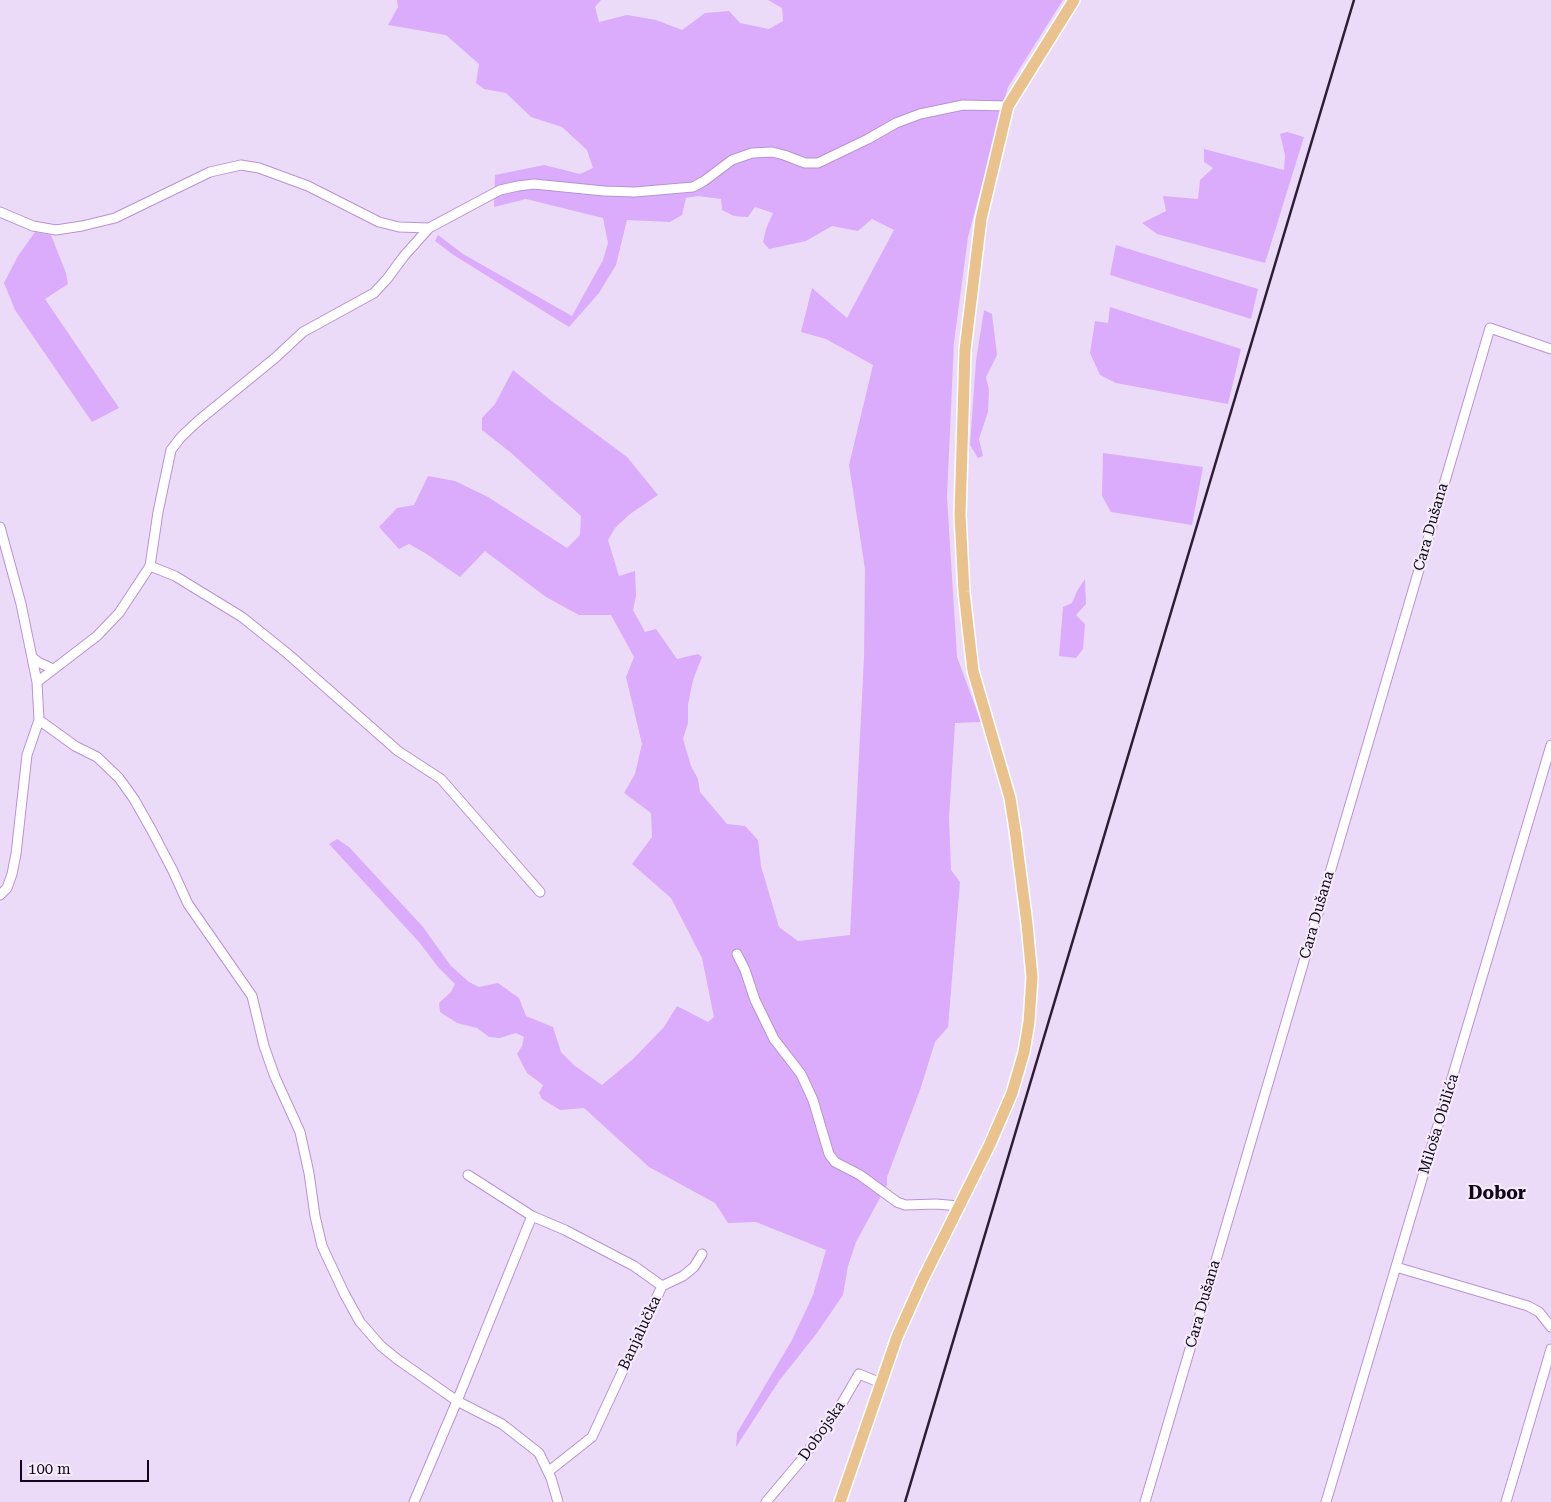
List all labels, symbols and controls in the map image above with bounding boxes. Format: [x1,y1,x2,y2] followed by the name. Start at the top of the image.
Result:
[1410,481,1452,573] street label: Cara Dušana
[1296,869,1338,961] street label: Cara Dušana
[1415,1072,1463,1176] street label: Miloša Obilića
[1468,1183,1526,1205] district label: Dobor
[1182,1258,1224,1350] street label: Cara Dušana
[615,1293,665,1373] street label: Banjalučka
[795,1398,849,1464] street label: Dobojska
[22,1450,151,1482] scale bar
[28,1460,71,1478] text: 100 m

